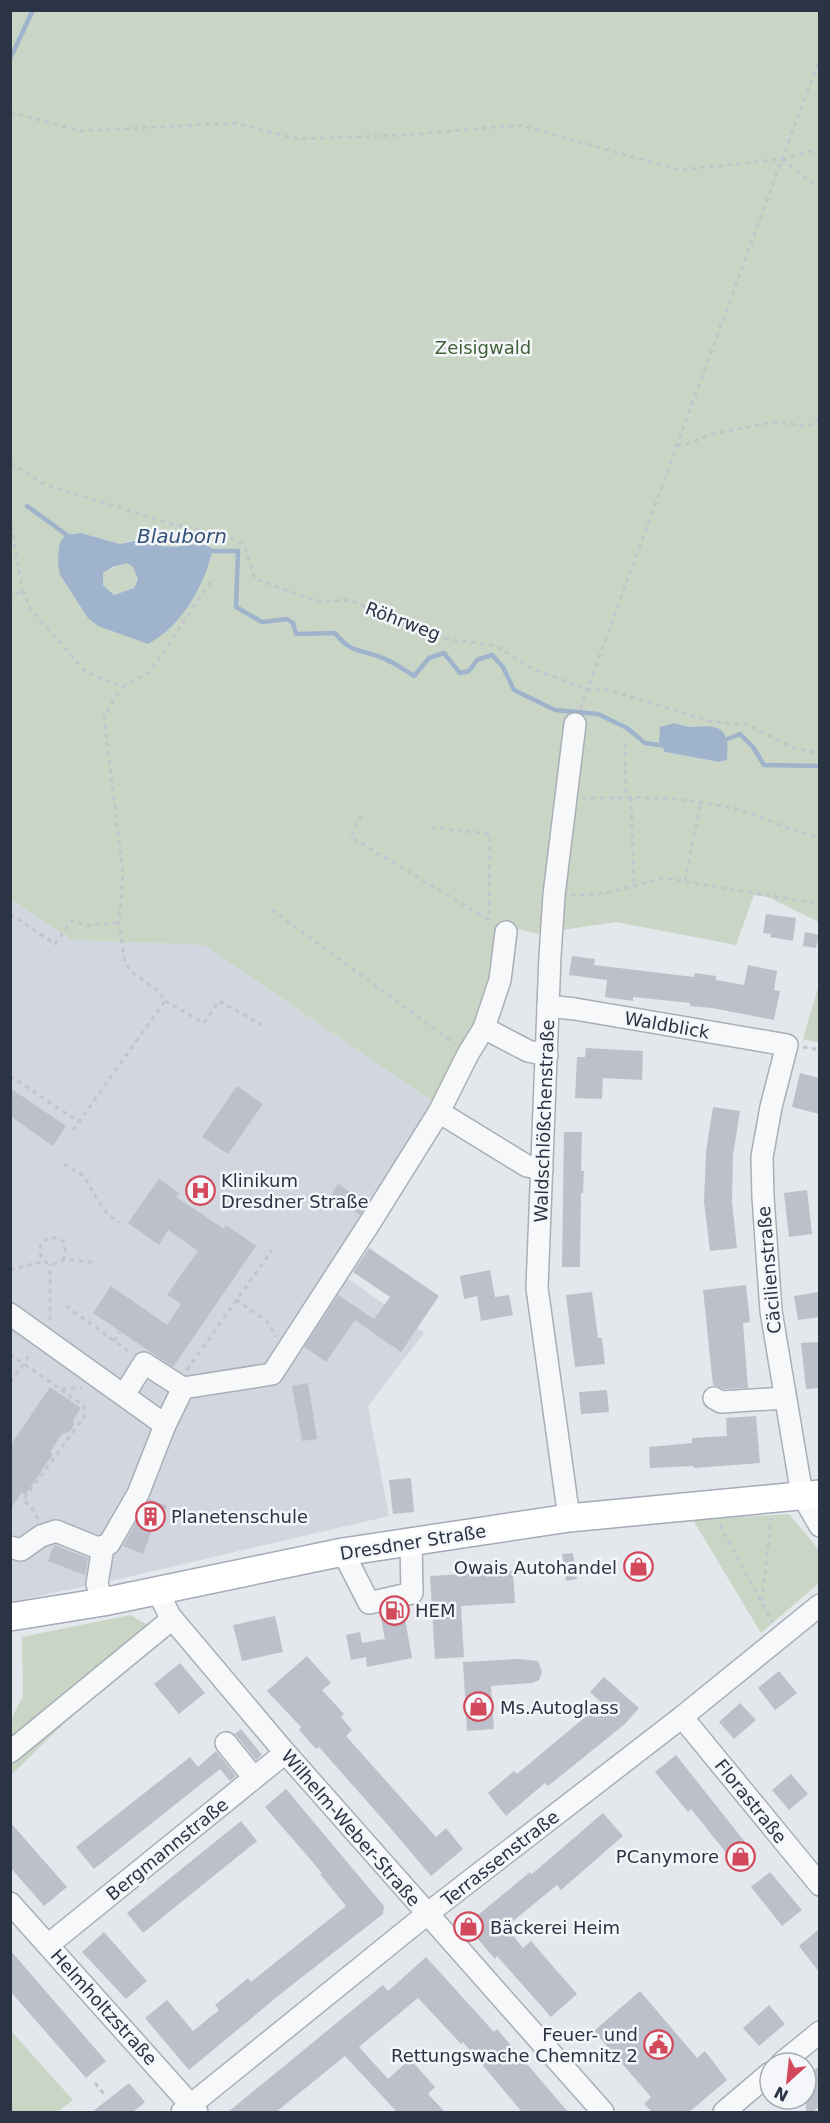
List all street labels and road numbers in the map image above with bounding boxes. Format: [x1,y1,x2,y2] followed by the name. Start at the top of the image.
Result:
[362,597,444,645] street label: Röhrweg
[623,1007,712,1043] street label: Waldblick
[530,1019,558,1223] street label: Waldschlößchenstraße
[753,1205,785,1335] street label: Cäcilienstraße
[338,1520,488,1564] street label: Dresdner Straße
[277,1745,425,1911] street label: Wilhelm-Weber-Straße
[711,1755,791,1847] street label: Florastraße
[102,1793,232,1905] street label: Bergmannstraße
[436,1806,563,1911] street label: Terrassenstraße
[47,1945,161,2069] street label: Helmholtzstraße

